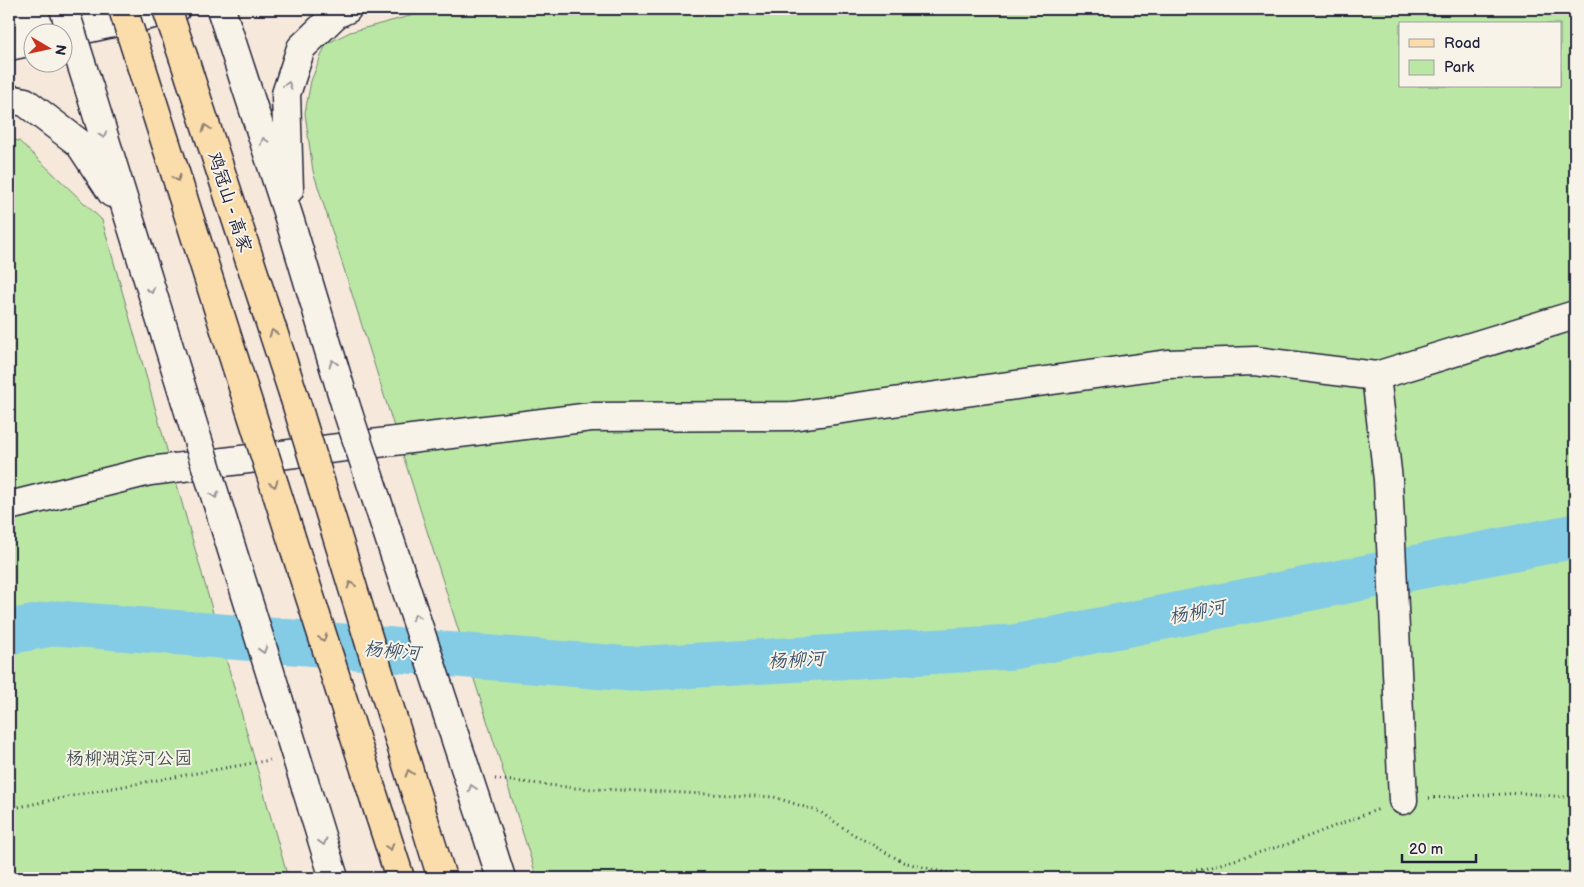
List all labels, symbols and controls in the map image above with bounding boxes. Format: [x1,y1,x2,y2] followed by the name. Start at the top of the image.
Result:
[22,22,72,72] north arrow
[1399,22,1562,88] legend
[1444,34,1480,53] text: Road
[51,43,70,56] text: N
[1444,58,1475,77] text: Park
[283,82,293,90] one-way arrow
[202,125,212,133] one-way arrow
[98,130,108,138] one-way arrow
[259,137,269,146] one-way arrow
[203,149,256,255] street label: 鸡冠山 - 高家
[171,174,181,182] one-way arrow
[146,285,156,293] one-way arrow
[269,329,279,337] one-way arrow
[328,359,338,368] one-way arrow
[268,479,278,487] one-way arrow
[209,490,219,499] one-way arrow
[347,581,357,589] one-way arrow
[1167,595,1230,629] water label: 杨柳河
[411,614,421,622] one-way arrow
[318,634,328,642] one-way arrow
[362,638,424,666] water label: 杨柳河
[258,645,268,654] one-way arrow
[767,647,828,673] water label: 杨柳河
[66,748,192,769] park label: 杨柳湖滨河公园
[405,770,415,778] one-way arrow
[468,784,478,793] one-way arrow
[1402,832,1475,864] scale bar
[318,838,328,846] one-way arrow
[1409,840,1443,859] text: 20 m
[384,843,394,851] one-way arrow

